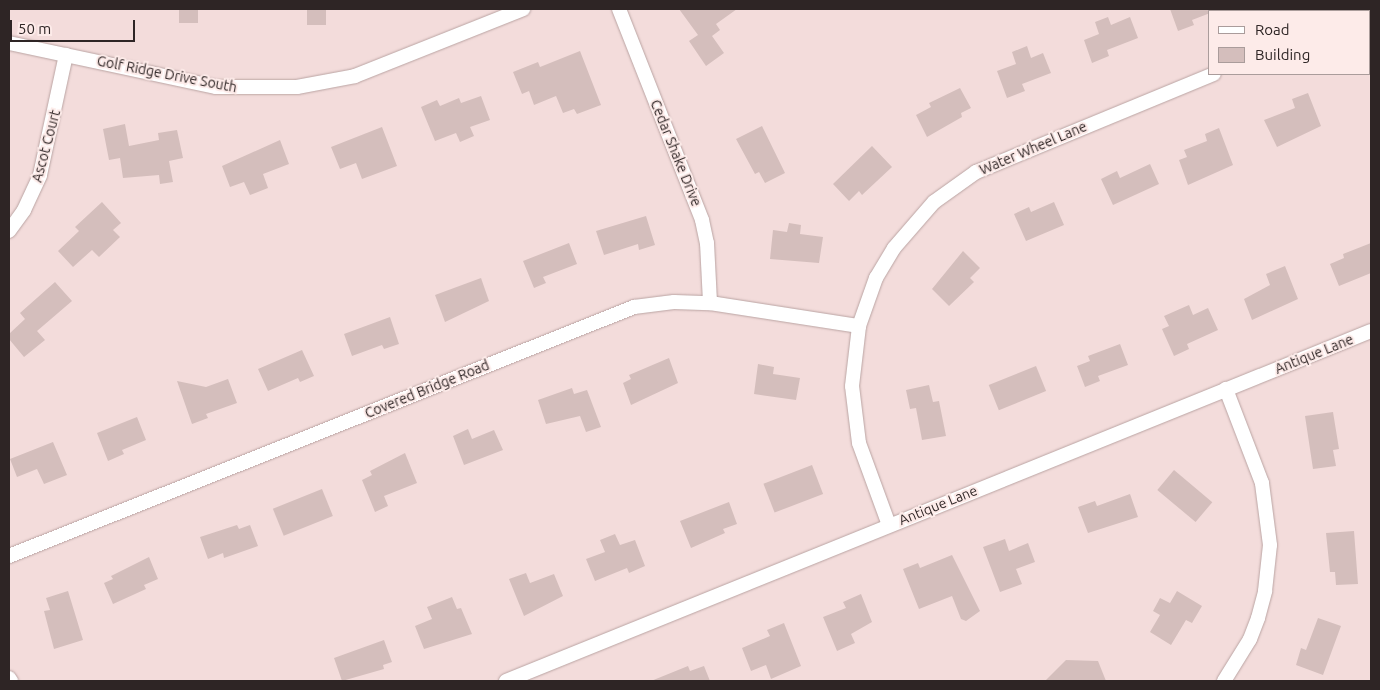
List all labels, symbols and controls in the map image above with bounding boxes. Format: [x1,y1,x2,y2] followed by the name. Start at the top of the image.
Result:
[12,10,138,42] scale bar
[1208,10,1370,75] legend
[18,20,51,37] text: 50 m
[1255,21,1290,38] text: Road
[1255,46,1310,63] text: Building
[96,52,238,96] street label: Golf Ridge Drive South
[647,97,705,209] street label: Cedar Shake Drive
[28,108,64,184] street label: Ascot Court
[977,118,1089,178] street label: Water Wheel Lane
[1272,331,1356,377] street label: Antique Lane
[362,356,492,422] street label: Covered Bridge Road
[896,482,980,528] street label: Antique Lane

